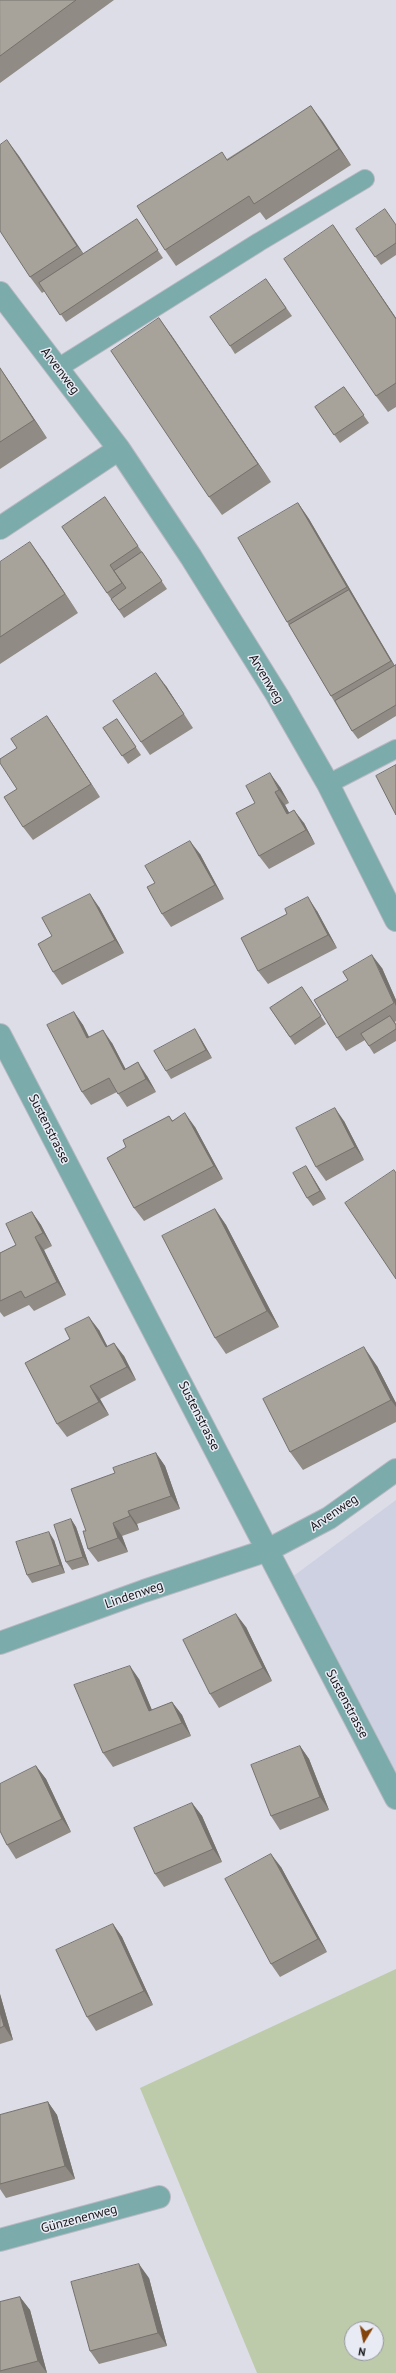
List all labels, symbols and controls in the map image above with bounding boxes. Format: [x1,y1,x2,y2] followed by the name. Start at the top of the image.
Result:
[37,344,83,398] street label: Arvenweg
[245,652,287,706] street label: Arvenweg
[25,1092,73,1166] street label: Sustenstrasse
[175,1379,223,1453] street label: Sustenstrasse
[307,1491,361,1535] street label: Arvenweg
[103,1578,165,1612] street label: Lindenweg
[322,1667,372,1741] street label: Sustenstrasse
[39,2201,119,2237] street label: Günzenenweg
[344,2321,384,2361] north arrow
[357,2344,367,2359] text: N

